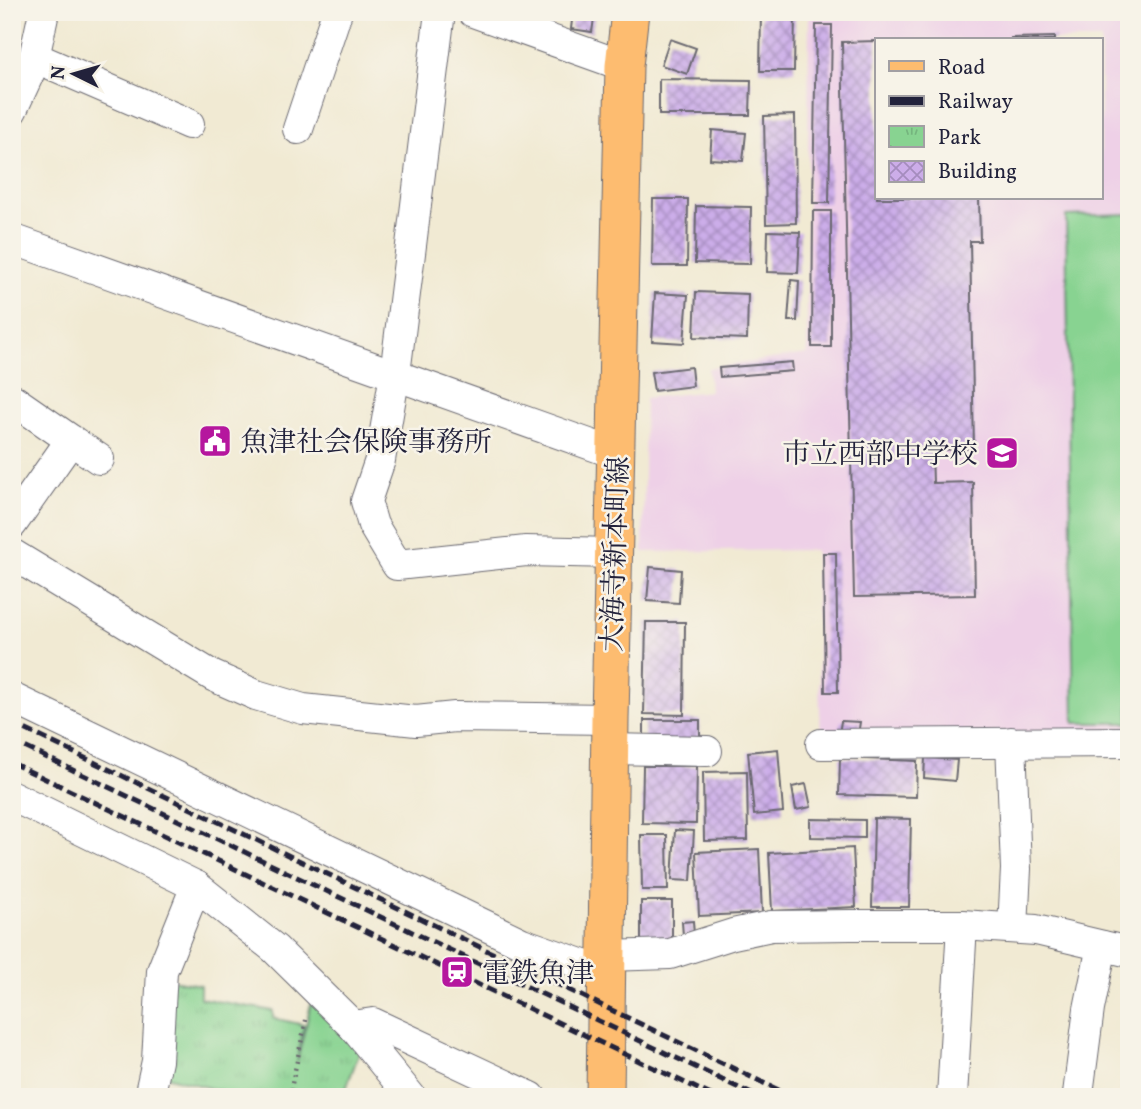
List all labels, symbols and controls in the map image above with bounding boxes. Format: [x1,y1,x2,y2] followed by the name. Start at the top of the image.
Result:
[38,38,108,108] north arrow
[875,38,1102,200] legend
[938,54,985,83] text: Road
[46,64,73,81] text: N
[938,88,1014,117] text: Railway
[938,124,981,153] text: Park
[938,158,1017,187] text: Building
[196,422,234,460] public building icon: 魚津社会保険事務所
[240,424,492,463] place label: 魚津社会保険事務所
[983,434,1021,472] school or university icon: 市立西部中学校
[782,436,978,475] place label: 市立西部中学校
[594,455,639,653] street label: 大海寺新本町線
[438,953,476,991] station icon: 電鉄魚津
[482,955,594,994] place label: 電鉄魚津

